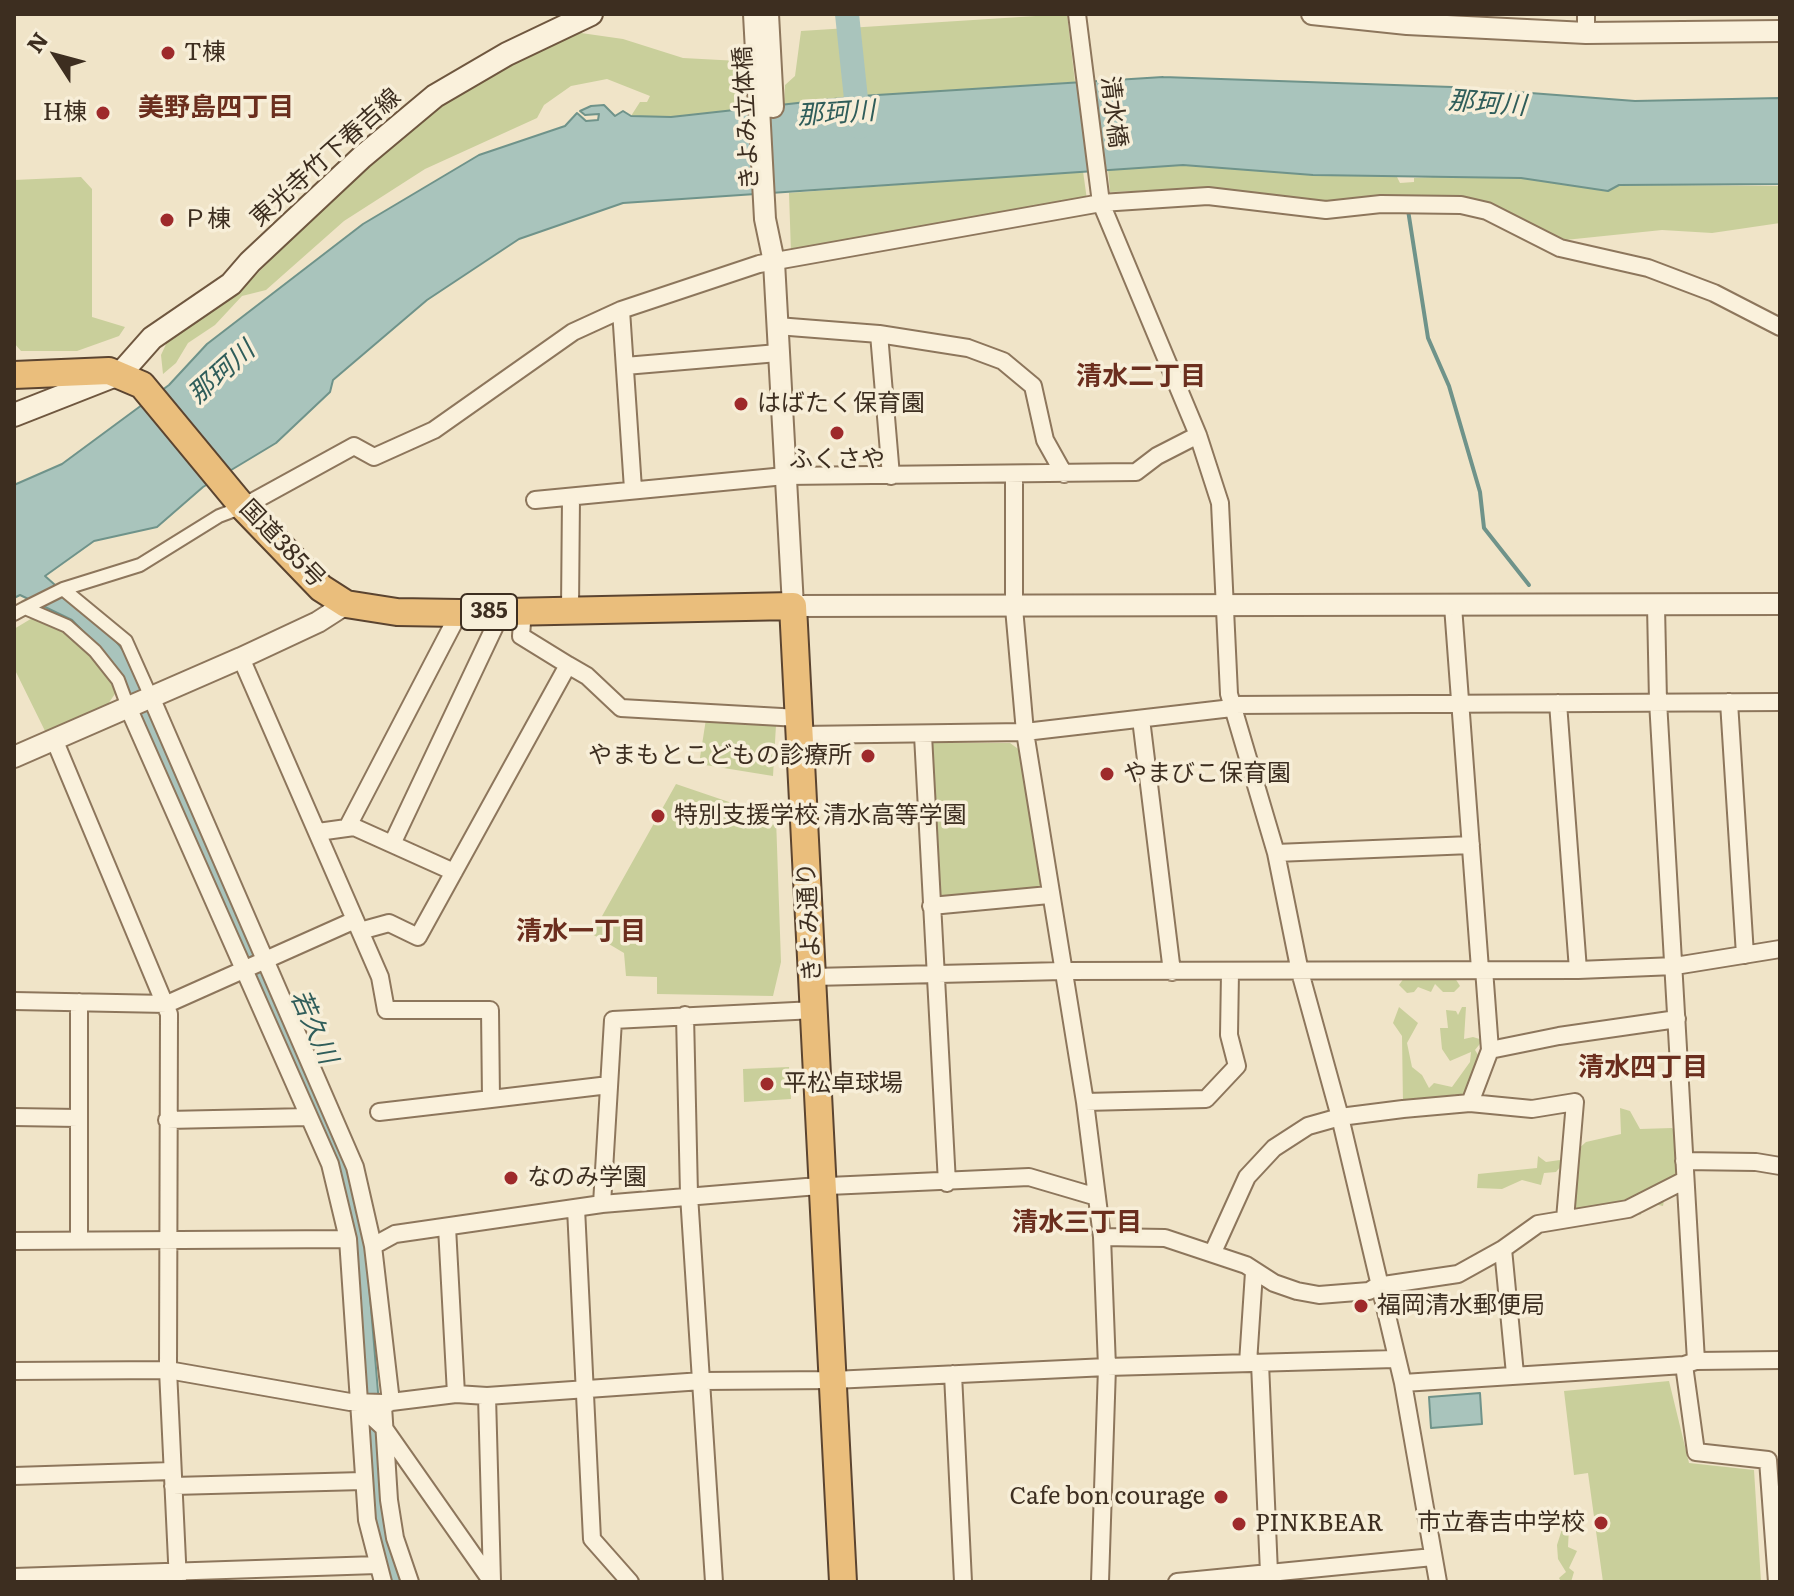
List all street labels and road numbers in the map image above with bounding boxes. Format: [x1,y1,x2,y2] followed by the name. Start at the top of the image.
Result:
[729,45,765,191] street label: きよみ立体橋
[1094,75,1132,149] street label: 清水橋
[245,83,407,233] street label: 東光寺竹下春吉線
[233,494,331,594] street label: 国道385号
[461,594,517,630] road number: 385
[792,861,828,983] street label: きよみ通り

